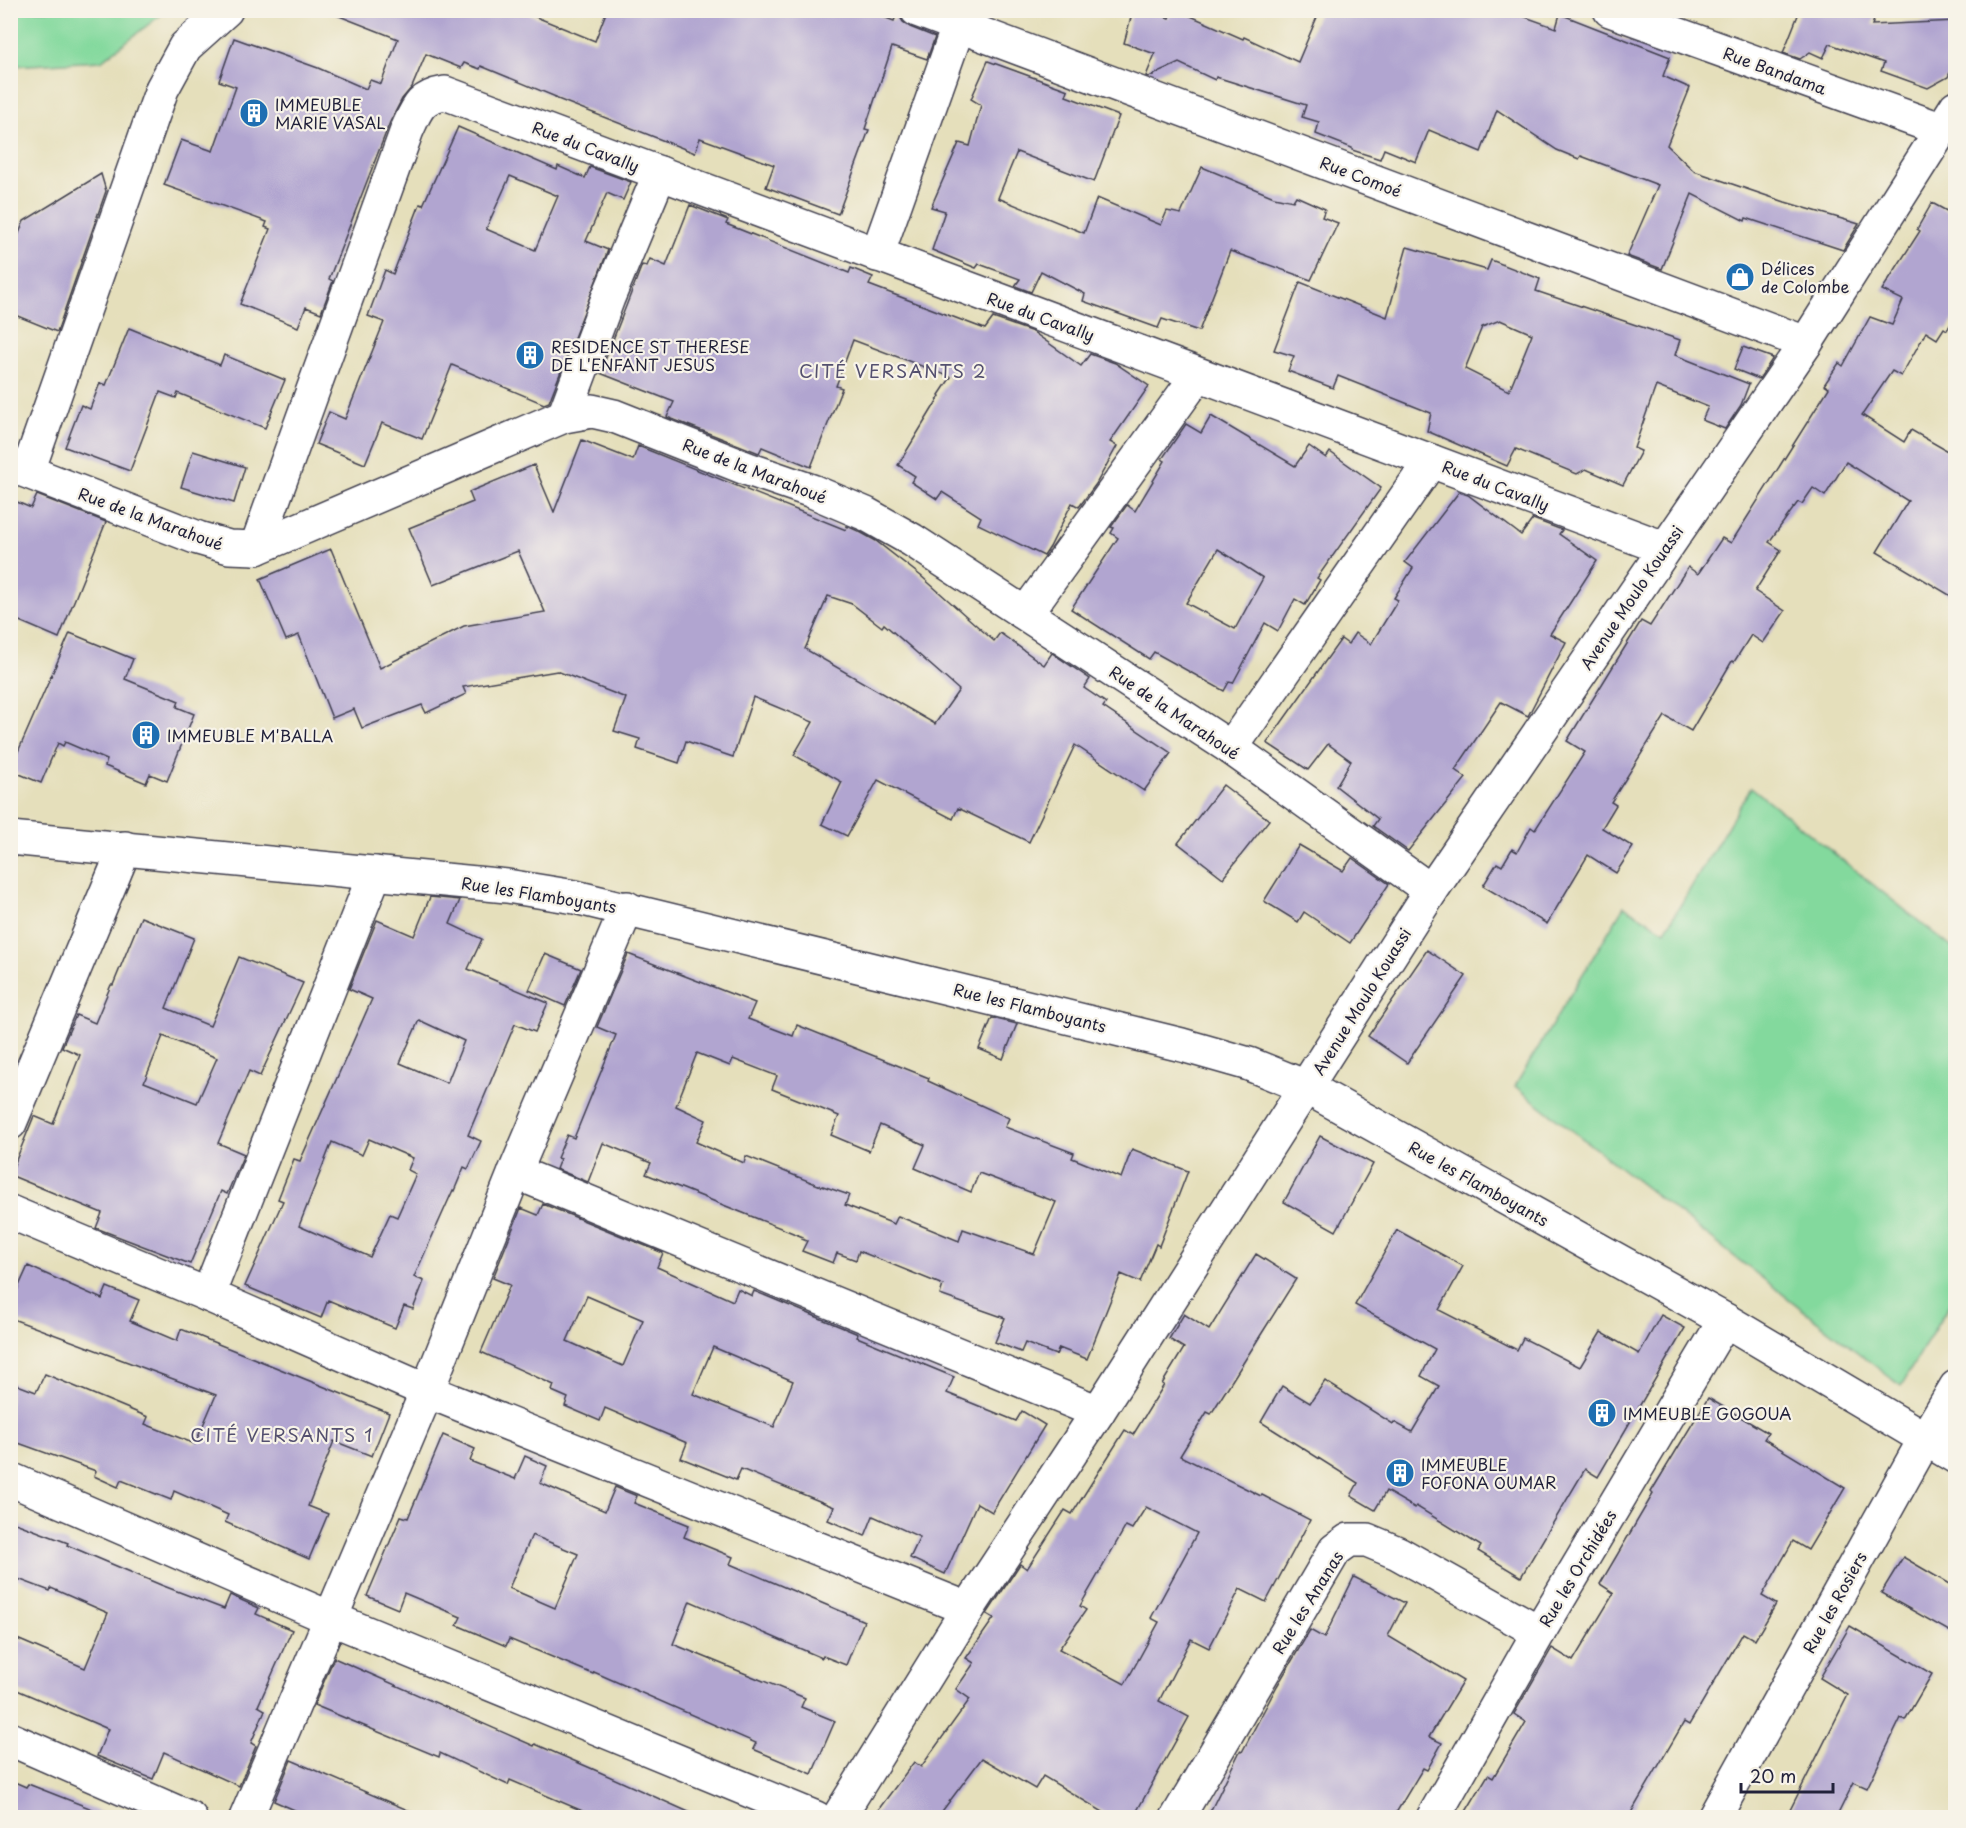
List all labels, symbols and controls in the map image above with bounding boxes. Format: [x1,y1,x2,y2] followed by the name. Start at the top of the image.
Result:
[1720,40,1831,100] street label: Rue Bandama
[275,92,386,134] place label: IMMEUBLE MARIE VASAL
[238,97,270,129] building icon: IMMEUBLE MARIE VASAL
[529,115,643,177] street label: Rue du Cavally
[1317,149,1405,203] street label: Rue Comoé
[1761,256,1850,298] place label: Délices de Colombe
[1724,261,1756,293] shop icon: Délices de Colombe
[984,285,1098,347] street label: Rue du Cavally
[551,334,750,376] place label: RESIDENCE ST THERESE DE L'ENFANT JESUS
[514,339,546,371] building icon: RESIDENCE ST THERESE DE L'ENFANT JESUS
[799,357,987,384] district label: CITÉ VERSANTS 2
[679,431,831,509] street label: Rue de la Marahoué
[1439,454,1553,516] street label: Rue du Cavally
[75,481,227,555] street label: Rue de la Marahoué
[1574,520,1688,674] street label: Avenue Moulo Kouassi
[1105,659,1245,765] street label: Rue de la Marahoué
[130,719,162,751] building icon: IMMEUBLE M'BALLA
[167,723,333,747] place label: IMMEUBLE M'BALLA
[460,870,618,918] street label: Rue les Flamboyants
[1306,923,1416,1079] street label: Avenue Moulo Kouassi
[951,976,1109,1038] street label: Rue les Flamboyants
[1405,1134,1553,1232] street label: Rue les Flamboyants
[1586,1397,1618,1429] building icon: IMMEUBLE GOGOUA
[1623,1401,1792,1425] place label: IMMEUBLE GOGOUA
[190,1421,374,1448] district label: CITÉ VERSANTS 1
[1421,1452,1557,1494] place label: IMMEUBLE FOFONA OUMAR
[1384,1457,1416,1489] building icon: IMMEUBLE FOFONA OUMAR
[1532,1505,1622,1631] street label: Rue les Orchidées
[1266,1546,1348,1658] street label: Rue les Ananas
[1796,1547,1872,1657] street label: Rue les Rosiers
[1741,1756,1832,1794] scale bar
[1750,1762,1796,1789] text: 20 m

